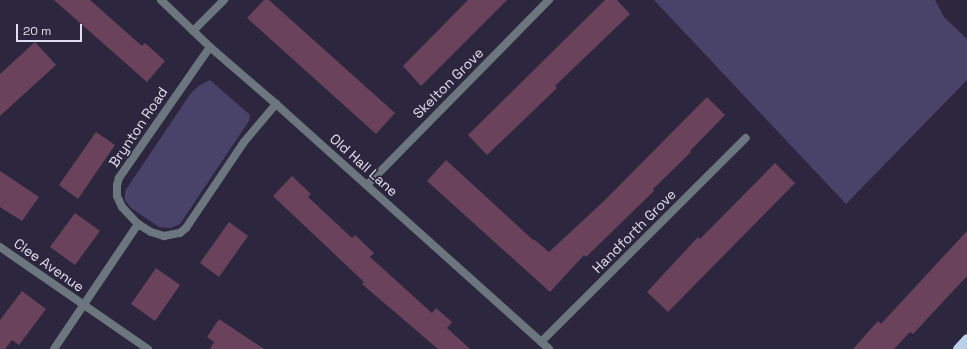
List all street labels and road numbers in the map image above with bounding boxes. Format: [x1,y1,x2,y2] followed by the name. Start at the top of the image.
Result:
[409,44,487,122] street label: Skelton Grove
[105,84,171,170] street label: Brynton Road
[327,130,401,200] street label: Old Hall Lane
[589,186,679,276] street label: Handforth Grove
[11,235,87,295] street label: Clee Avenue

